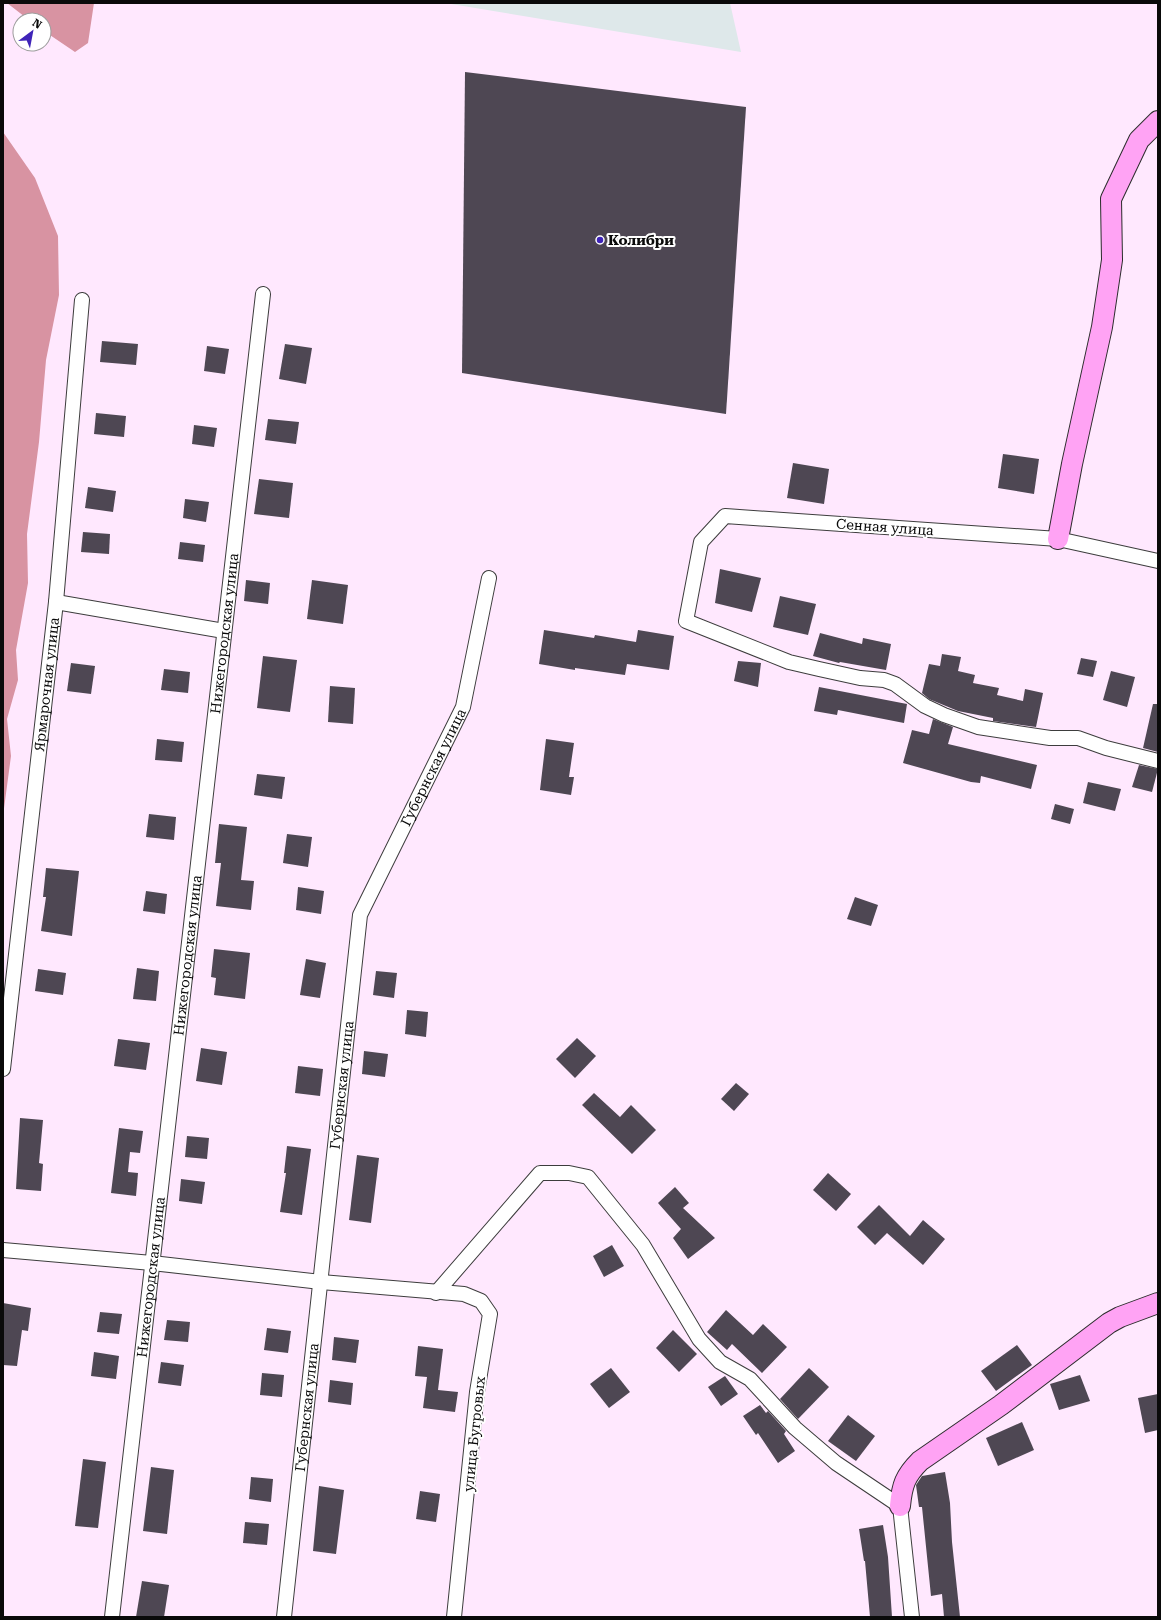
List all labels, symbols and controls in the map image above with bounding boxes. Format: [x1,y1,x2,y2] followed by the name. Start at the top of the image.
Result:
[12,12,52,52] north arrow
[30,16,45,32] text: N
[608,232,674,248] place label: Колибри
[595,235,605,245] marker: Колибри
[836,516,935,538] street label: Сенная улица
[207,552,241,714] street label: Нижегородская улица
[31,616,62,752] street label: Ярмарочная улица
[397,706,469,829] street label: Губернская улица
[170,874,205,1036] street label: Нижегородская улица
[327,1020,357,1150] street label: Губернская улица
[134,1196,168,1358] street label: Нижегородская улица
[292,1342,322,1472] street label: Губернская улица
[460,1376,488,1492] street label: улица Бугровых

